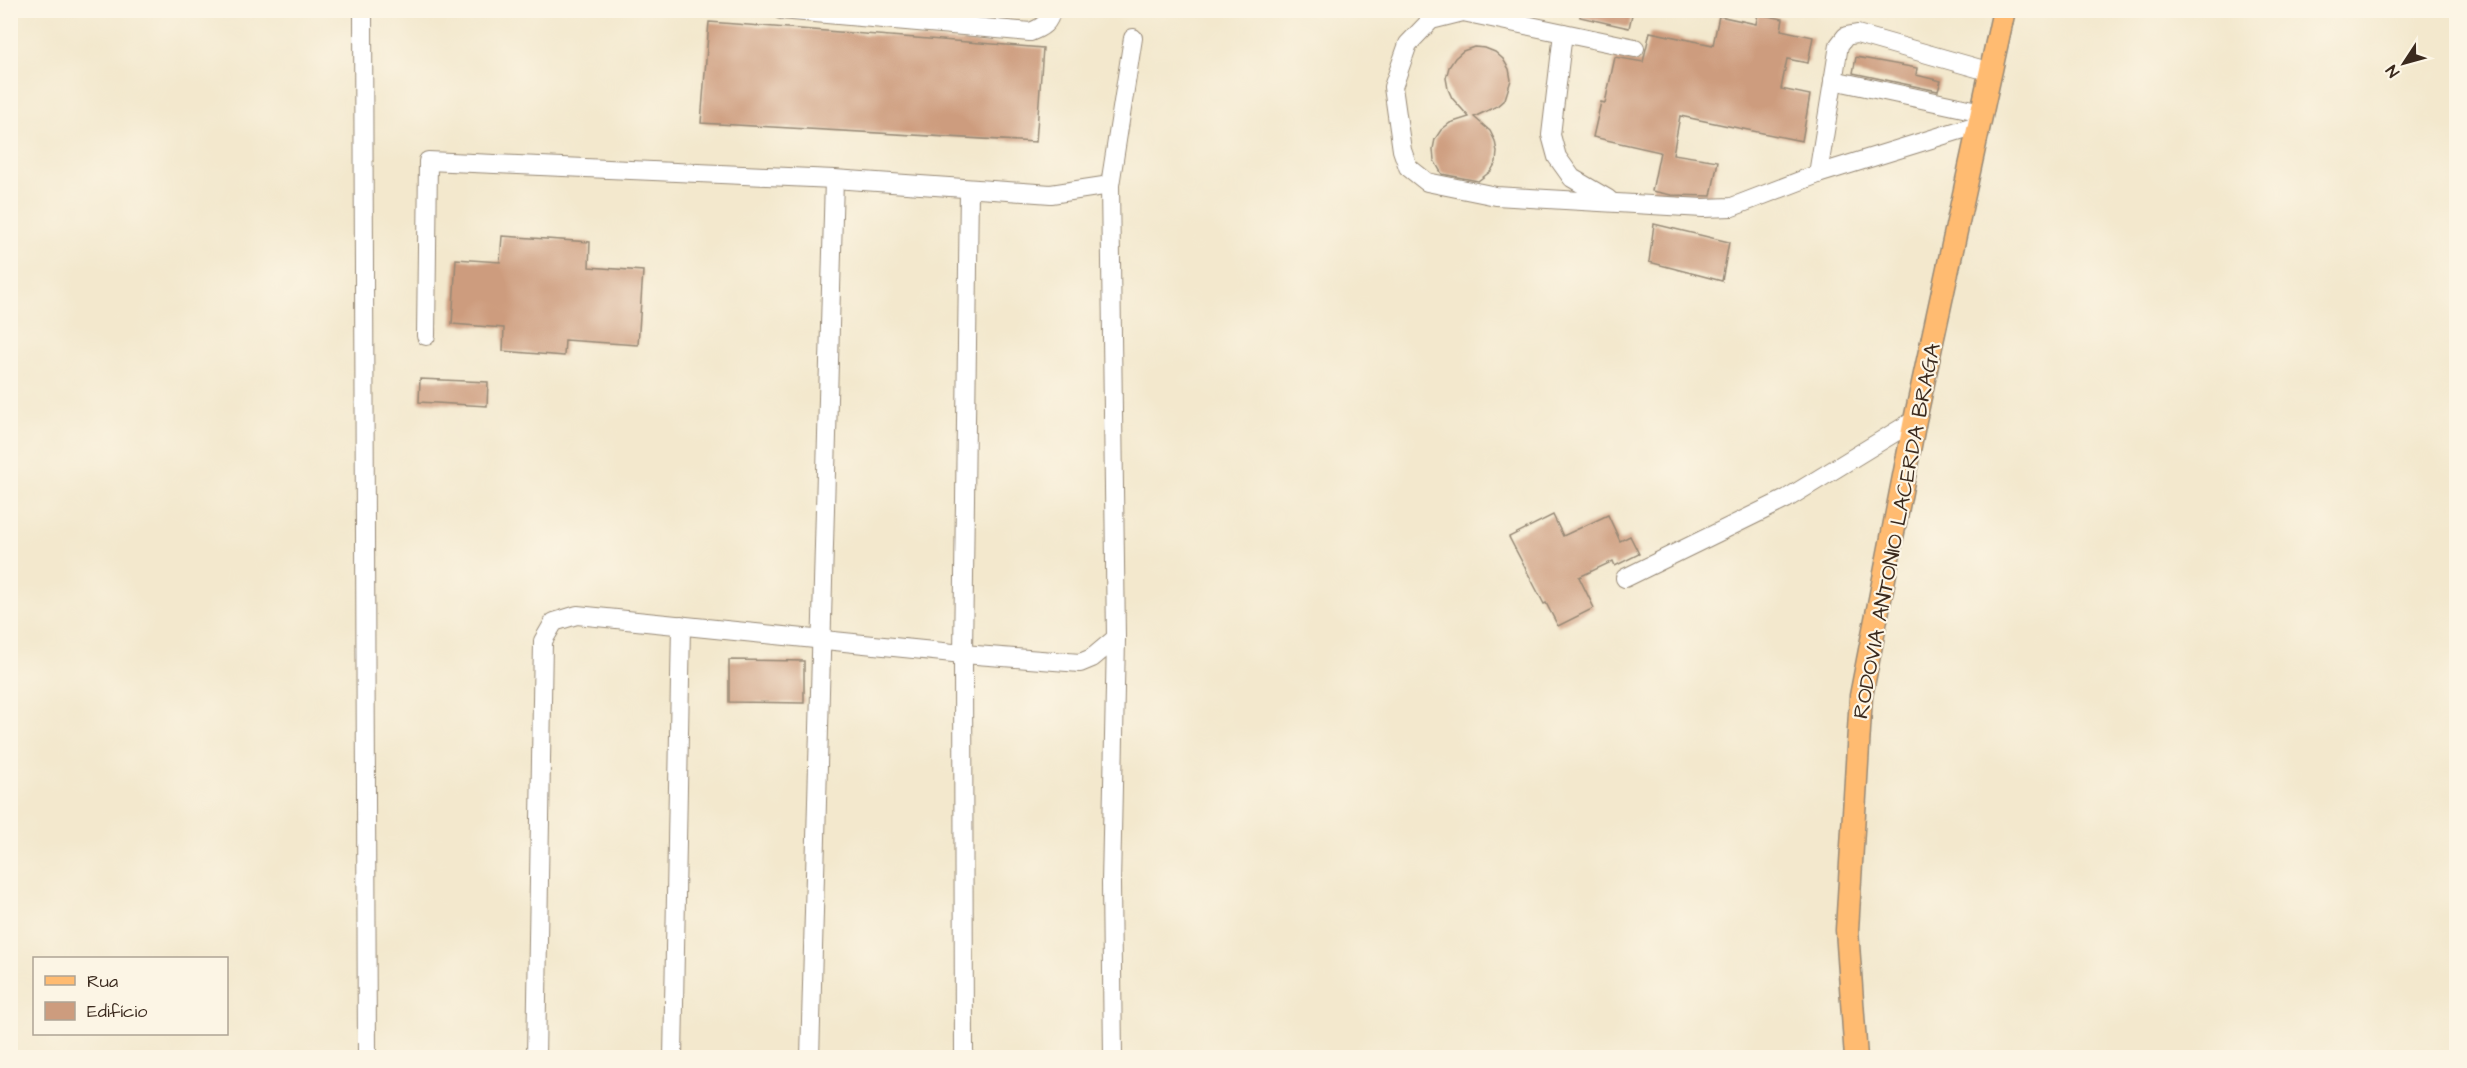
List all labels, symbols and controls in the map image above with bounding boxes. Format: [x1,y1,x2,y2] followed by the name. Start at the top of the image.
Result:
[2374,33,2434,93] north arrow
[2381,61,2405,82] text: N
[1845,341,1949,721] street label: RODOVIA ANTONIO LACERDA BRAGA
[33,957,228,1035] legend
[87,969,118,994] text: Rua
[87,999,147,1024] text: Edifício

